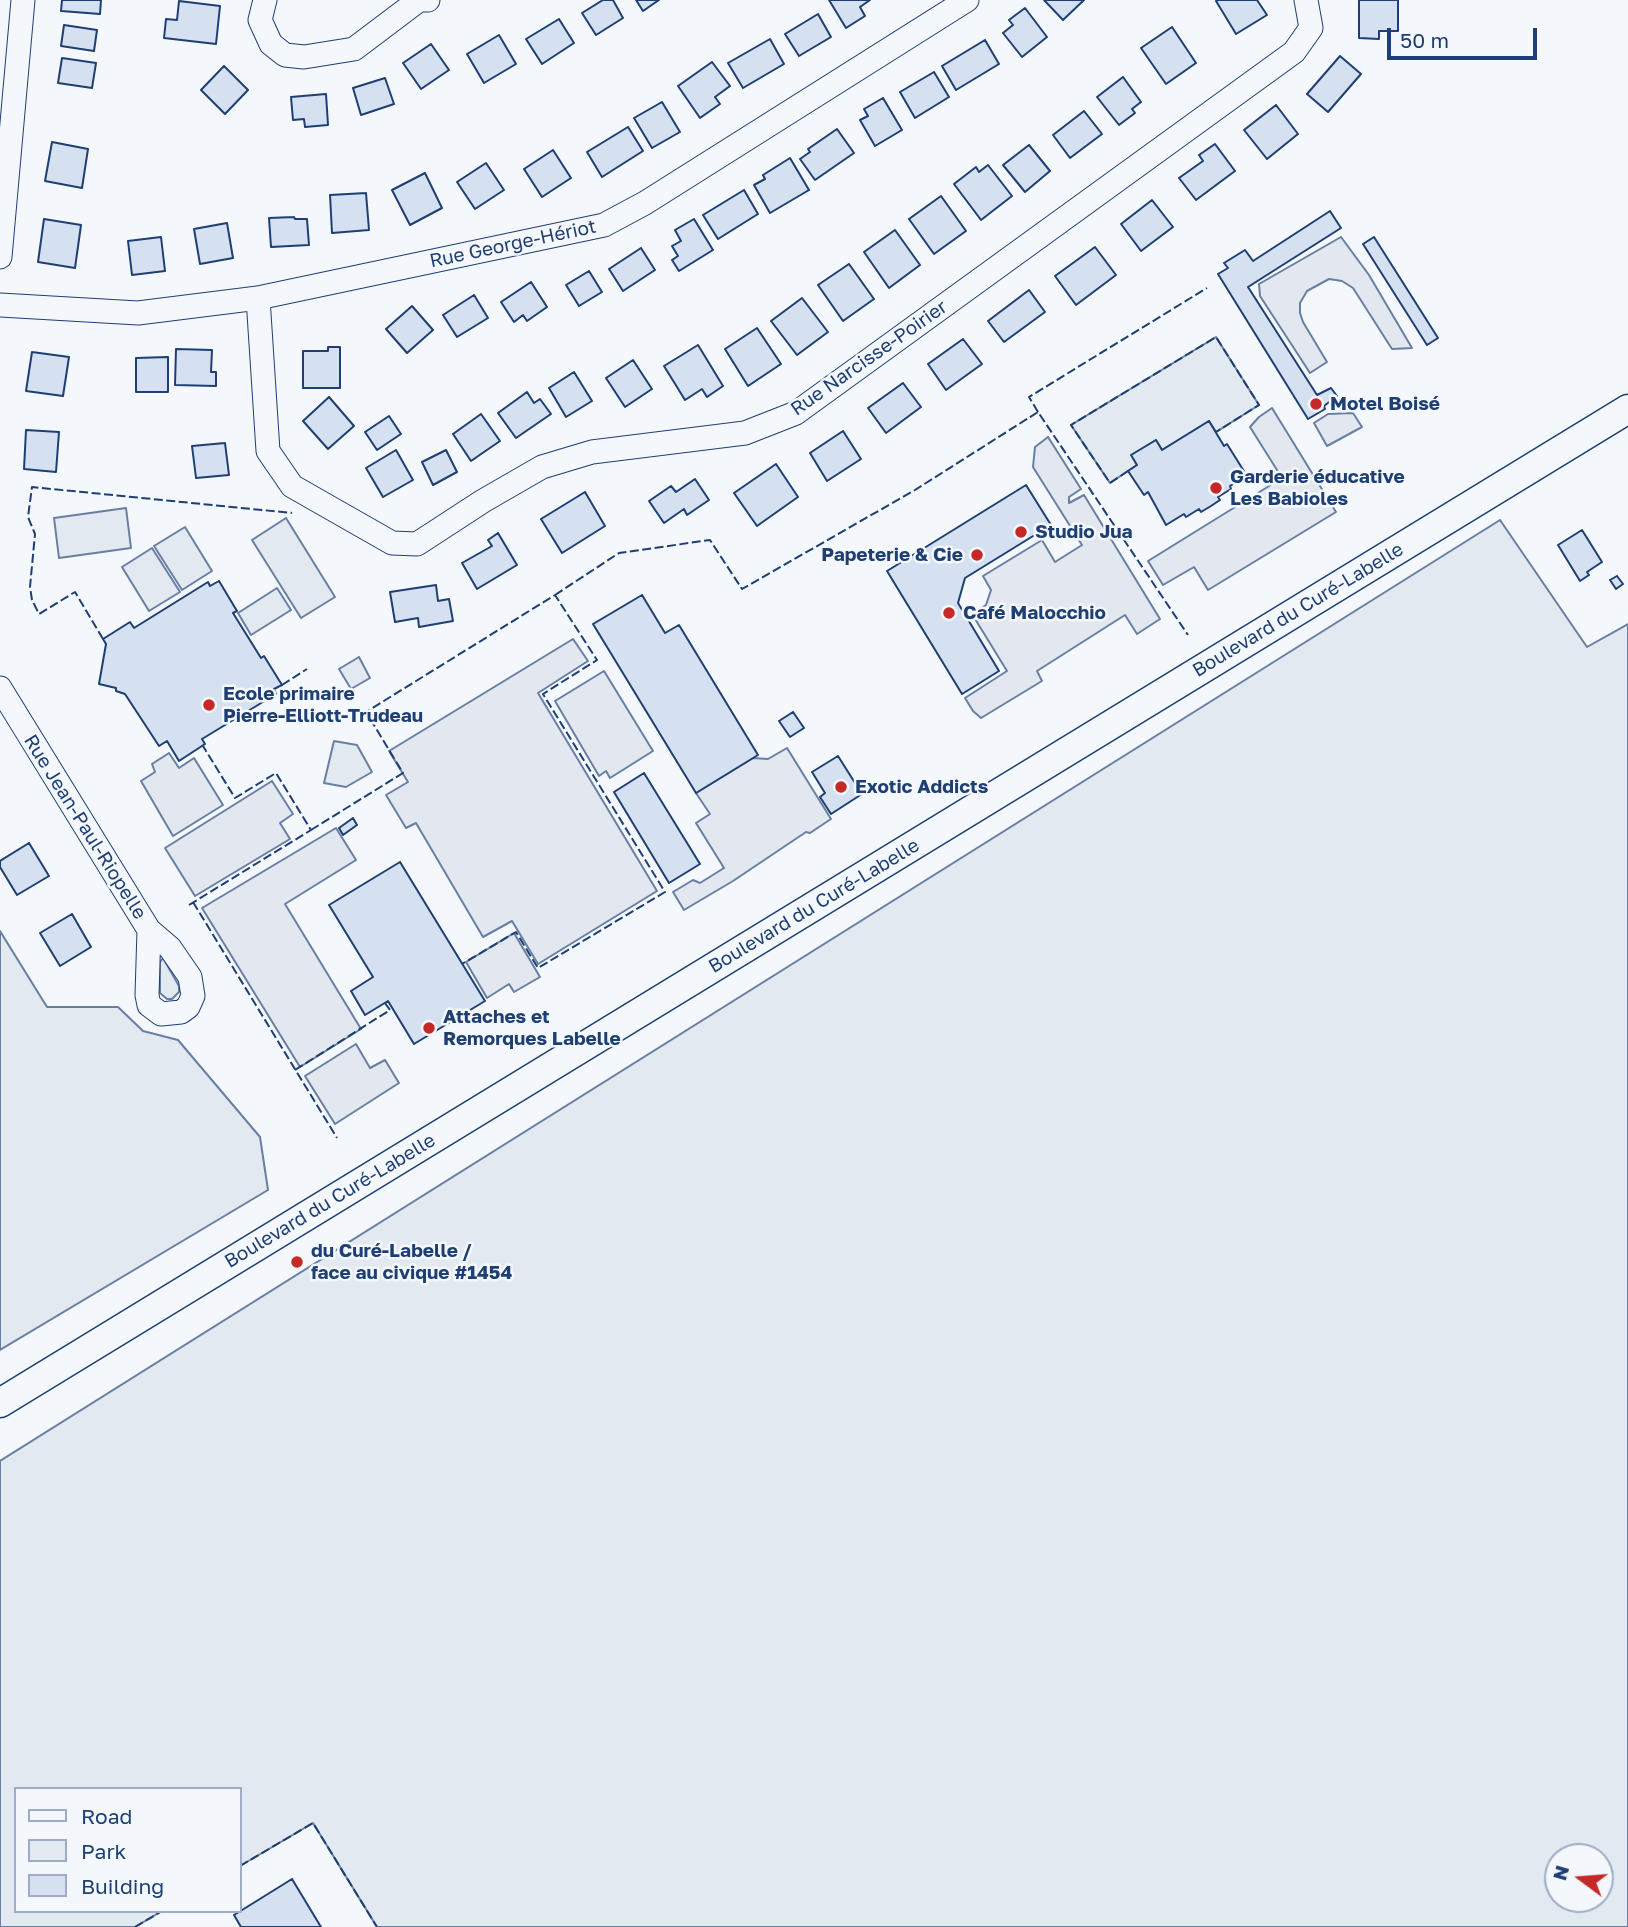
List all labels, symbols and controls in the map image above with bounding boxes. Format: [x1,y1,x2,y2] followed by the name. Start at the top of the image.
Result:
[1390,14,1540,58] scale bar
[1400,27,1449,53] text: 50 m
[428,215,598,273] street label: Rue George-Hériot
[786,295,952,421] street label: Rue Narcisse-Poirier
[1330,393,1440,415] place label: Motel Boisé
[1308,396,1324,412] marker: Motel Boisé
[1230,466,1405,510] place label: Garderie éducative Les Babioles
[1208,480,1224,496] marker: Garderie éducative Les Babioles
[1035,521,1133,543] place label: Studio Jua
[1013,524,1029,540] marker: Studio Jua
[1188,538,1408,682] street label: Boulevard du Curé-Labelle
[821,544,963,566] place label: Papeterie & Cie
[969,547,985,563] marker: Papeterie & Cie
[963,602,1106,624] place label: Café Malocchio
[941,605,957,621] marker: Café Malocchio
[223,683,423,727] place label: Ecole primaire Pierre-Elliott-Trudeau
[201,697,217,713] marker: Ecole primaire Pierre-Elliott-Trudeau
[19,731,151,923] street label: Rue Jean-Paul-Riopelle
[855,776,988,798] place label: Exotic Addicts
[833,779,849,795] marker: Exotic Addicts
[704,834,924,978] street label: Boulevard du Curé-Labelle
[443,1006,621,1050] place label: Attaches et Remorques Labelle
[421,1020,437,1036] marker: Attaches et Remorques Labelle
[220,1129,440,1273] street label: Boulevard du Curé-Labelle
[311,1240,512,1284] place label: du Curé-Labelle / face au civique #1454
[289,1254,305,1270] marker: du Curé-Labelle / face au civique #1454
[14,1787,242,1913] legend
[81,1803,132,1829] text: Road
[81,1838,126,1864] text: Park
[1544,1843,1614,1913] north arrow
[1547,1863,1573,1883] text: N
[81,1873,164,1899] text: Building

